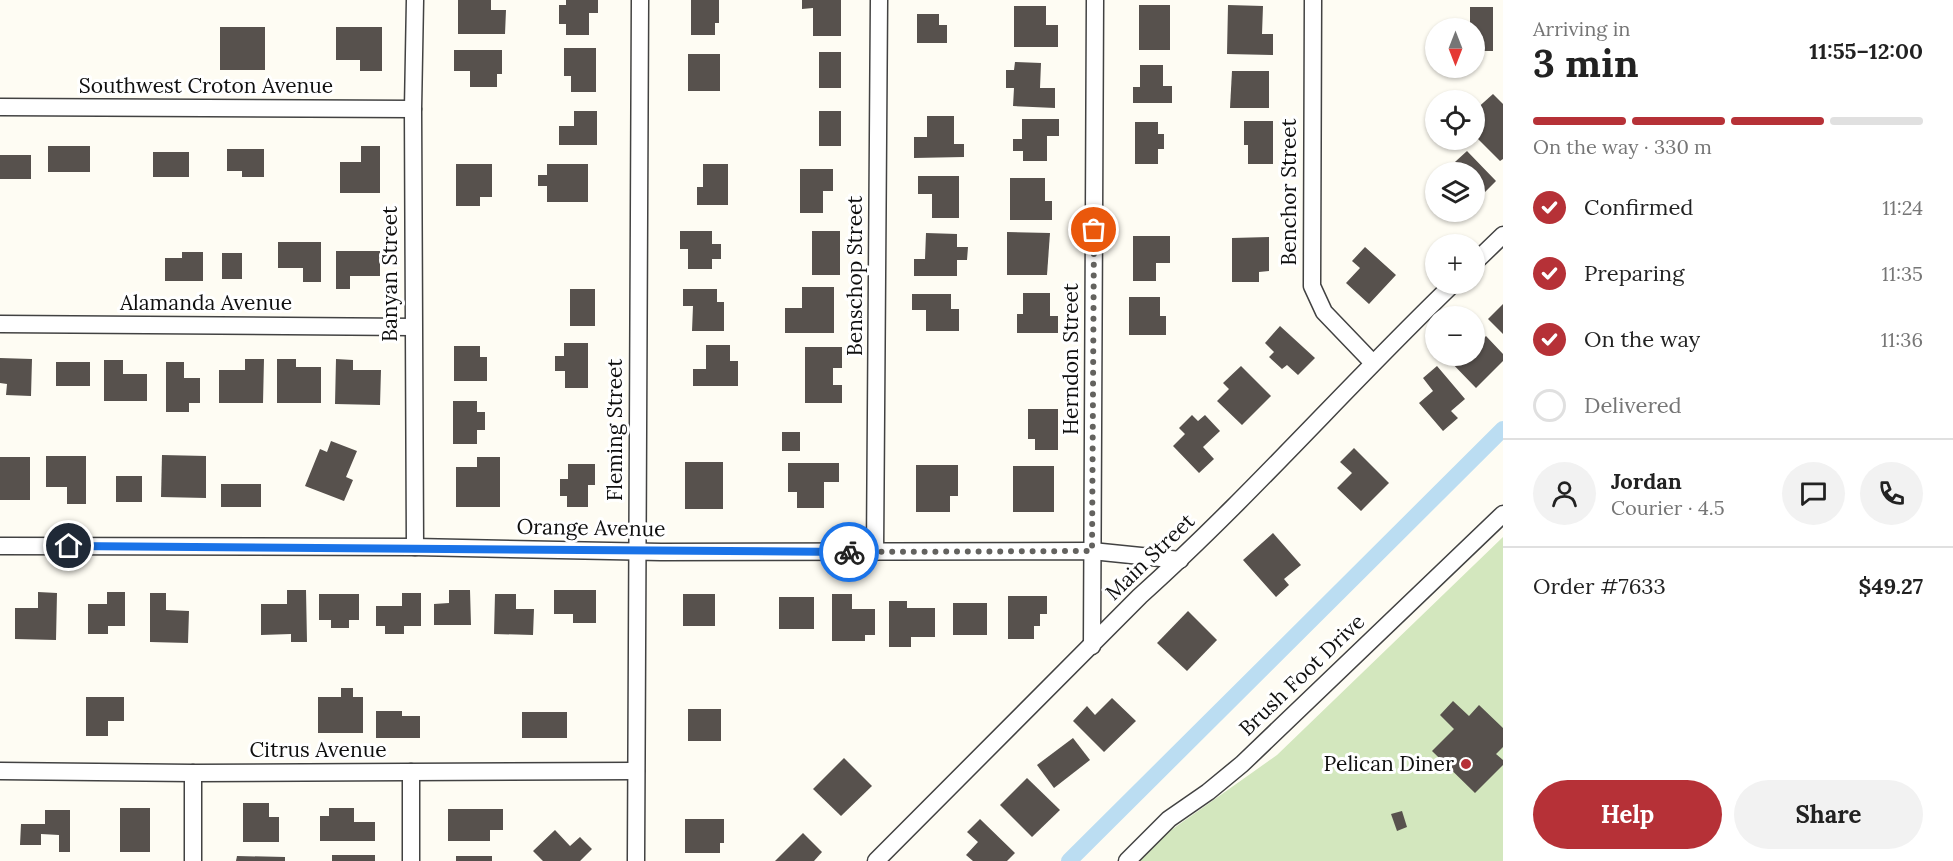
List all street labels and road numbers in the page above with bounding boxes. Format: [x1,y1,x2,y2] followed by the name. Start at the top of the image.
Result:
[79,72,333,99] street label: Southwest Croton Avenue
[1275,117,1302,266] street label: Benchor Street
[841,195,868,356] street label: Benschop Street
[376,205,403,342] street label: Banyan Street
[1057,282,1084,435] street label: Herndon Street
[119,289,292,316] street label: Alamanda Avenue
[601,358,628,501] street label: Fleming Street
[1099,507,1201,606] street label: Main Street
[516,513,666,542] street label: Orange Avenue
[1233,608,1370,741] street label: Brush Foot Drive
[249,736,387,763] street label: Citrus Avenue

